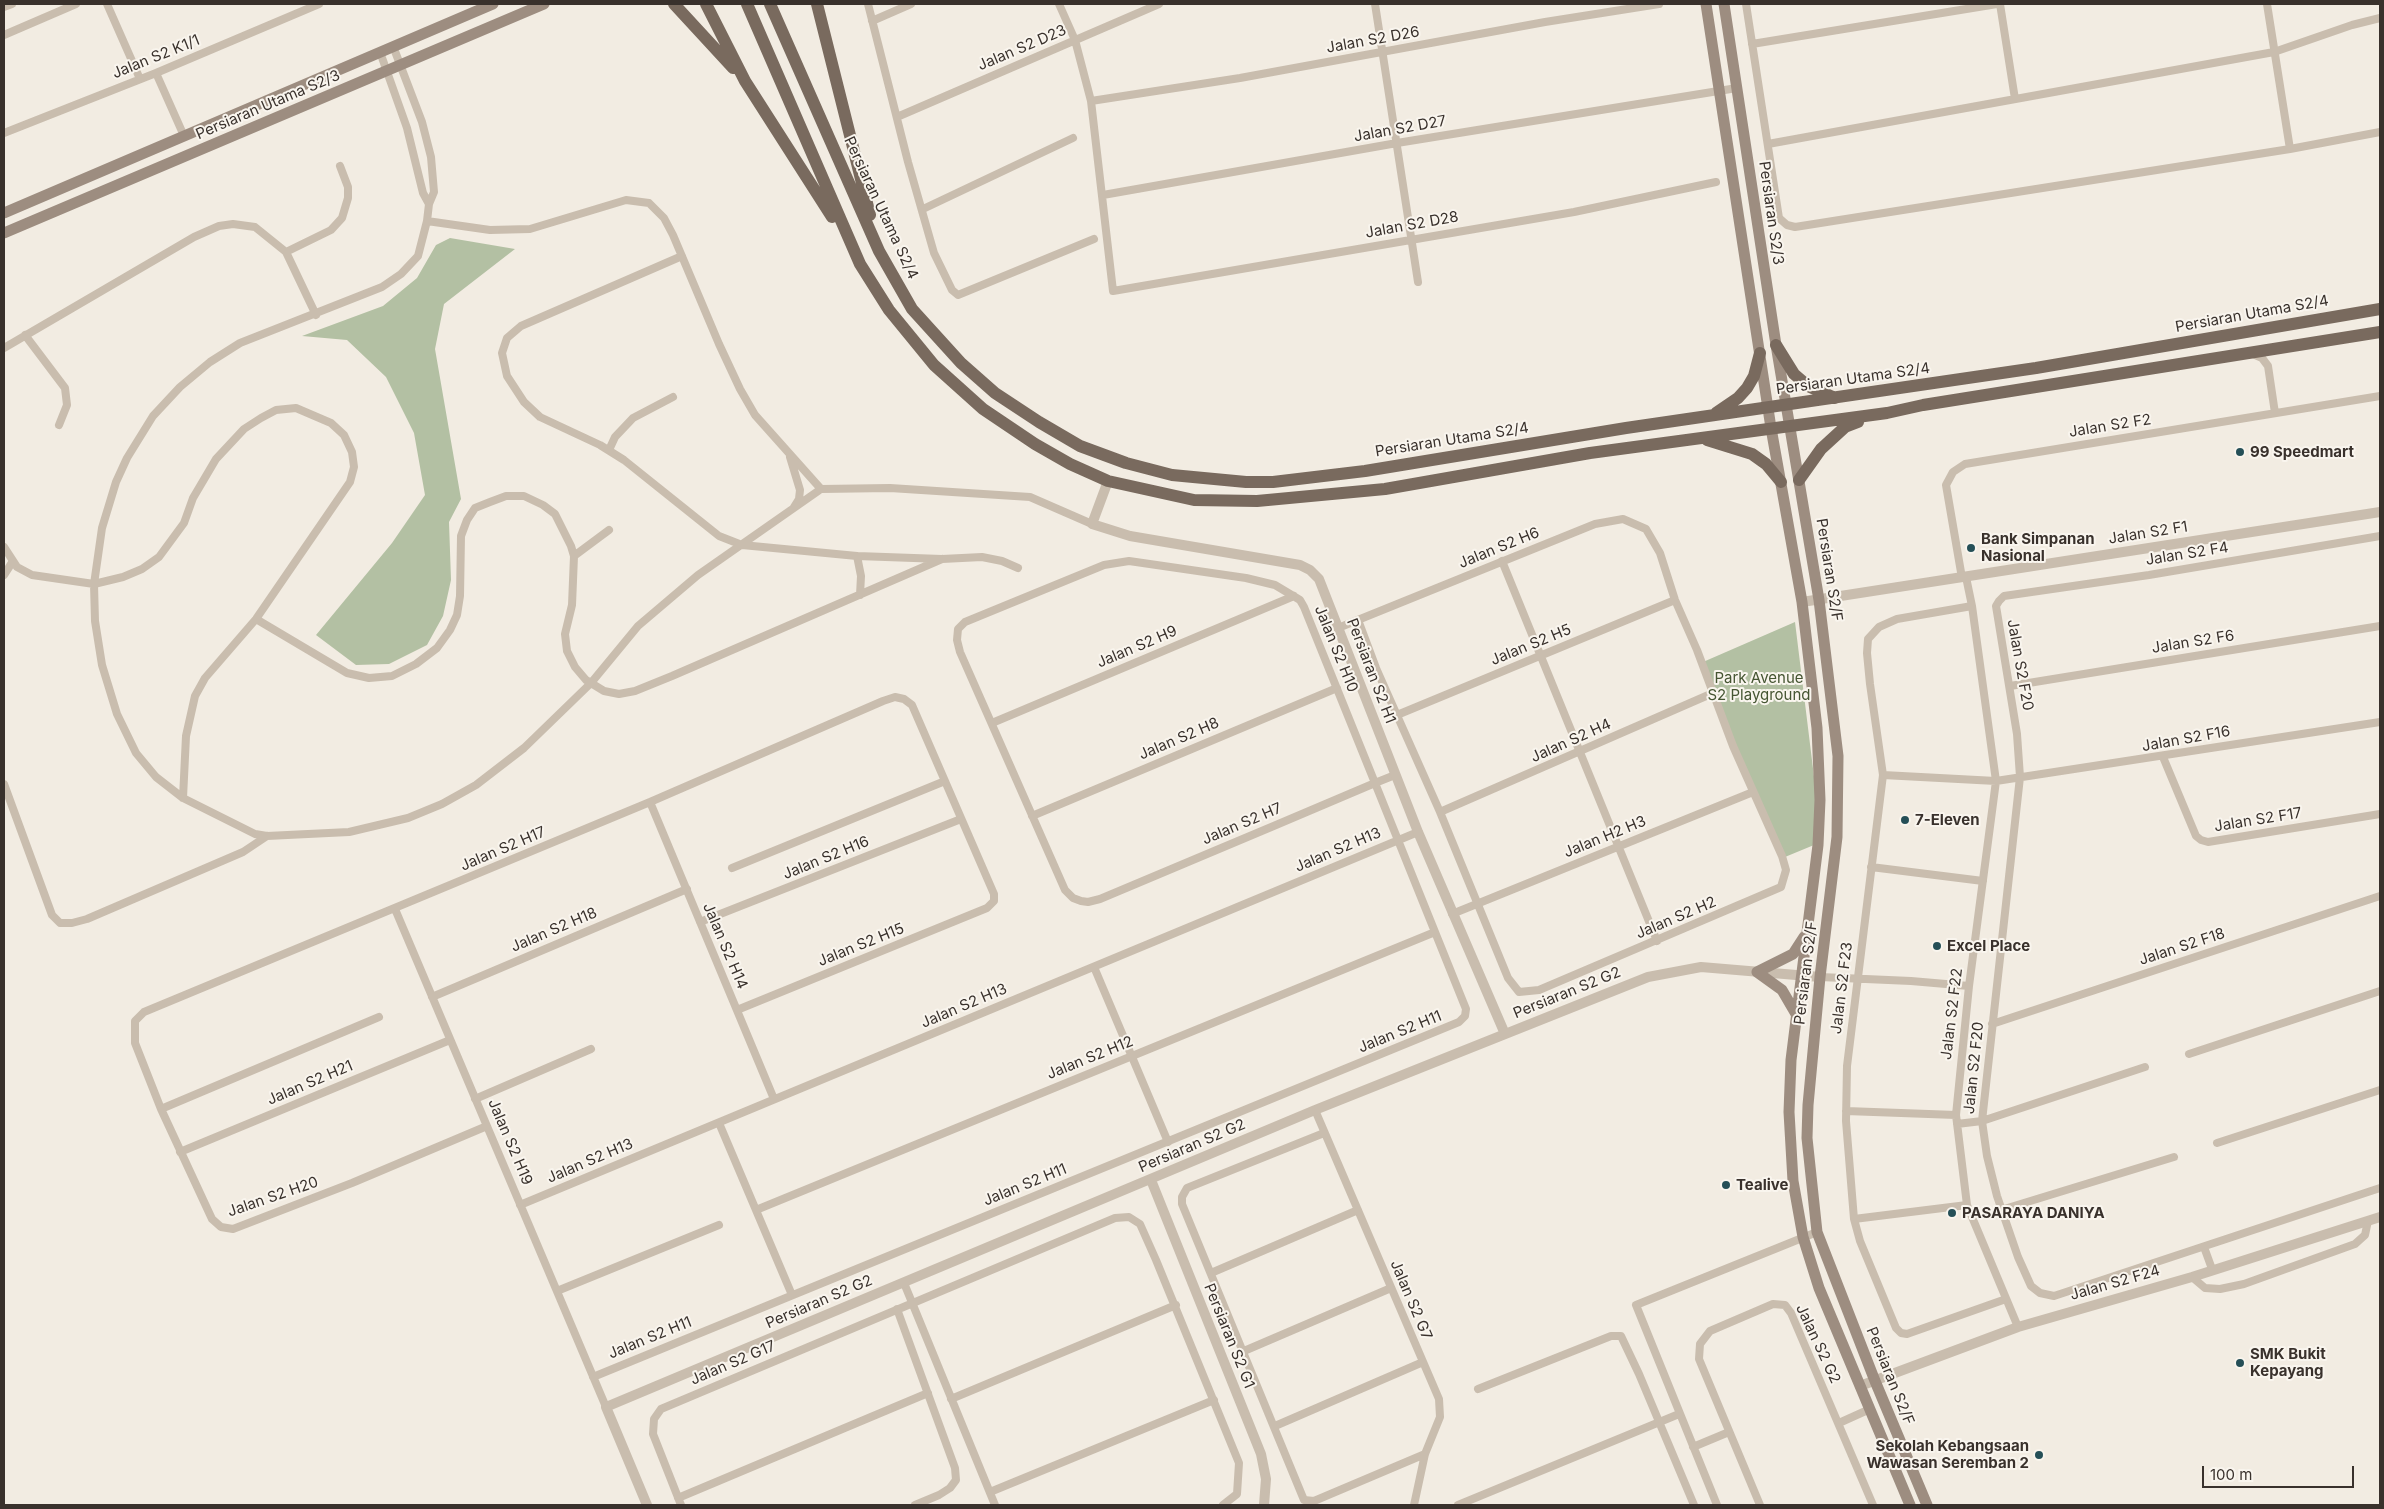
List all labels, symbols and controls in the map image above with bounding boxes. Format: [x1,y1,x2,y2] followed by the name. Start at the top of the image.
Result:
[975,21,1069,75] street label: Jalan S2 D23
[1325,23,1421,57] street label: Jalan S2 D26
[110,31,202,83] street label: Jalan S2 K1/1
[193,66,343,144] street label: Persiaran Utama S2/3
[1352,112,1448,146] street label: Jalan S2 D27
[840,134,922,282] street label: Persiaran Utama S2/4
[1755,160,1787,266] street label: Persiaran S2/3
[1364,208,1460,242] street label: Jalan S2 D28
[2174,292,2330,336] street label: Persiaran Utama S2/4
[1775,359,1931,399] street label: Persiaran Utama S2/4
[2068,411,2152,441] street label: Jalan S2 F2
[1374,419,1530,461] street label: Persiaran Utama S2/4
[2250,443,2354,461] place label: 99 Speedmart
[2234,446,2246,458] marker: 99 Speedmart
[1812,517,1846,623] street label: Persiaran S2/F
[2107,518,2189,548] street label: Jalan S2 F1
[1456,524,1542,572] street label: Jalan S2 H6
[1981,530,2094,565] place label: Bank Simpanan Nasional
[2144,539,2230,569] street label: Jalan S2 F4
[1965,542,1977,554] marker: Bank Simpanan Nasional
[1310,603,1362,695] street label: Jalan S2 H10
[1343,616,1399,726] street label: Persiaran S2 H1
[2003,618,2037,712] street label: Jalan S2 F20
[1488,621,1574,669] street label: Jalan S2 H5
[1094,622,1180,672] street label: Jalan S2 H9
[2150,627,2236,657] street label: Jalan S2 F6
[1707,669,1811,704] park label: Park Avenue S2 Playground
[1136,714,1222,764] street label: Jalan S2 H8
[1528,715,1614,767] street label: Jalan S2 H4
[2140,722,2232,756] street label: Jalan S2 F16
[1199,799,1285,849] street label: Jalan S2 H7
[2213,804,2303,836] street label: Jalan S2 F17
[1915,811,1980,829] place label: 7-Eleven
[1561,812,1649,862] street label: Jalan H2 H3
[1899,814,1911,826] marker: 7-Eleven
[458,823,548,875] street label: Jalan S2 H17
[1292,824,1384,876] street label: Jalan S2 H13
[780,832,872,884] street label: Jalan S2 H16
[1633,893,1719,943] street label: Jalan S2 H2
[699,900,751,992] street label: Jalan S2 H14
[508,904,600,956] street label: Jalan S2 H18
[815,920,907,970] street label: Jalan S2 H15
[1791,920,1821,1026] street label: Persiaran S2/F
[2137,925,2227,969] street label: Jalan S2 F18
[1947,937,2030,955] place label: Excel Place
[1931,940,1943,952] marker: Excel Place
[1827,941,1857,1035] street label: Jalan S2 F23
[1511,963,1623,1023] street label: Persiaran S2 G2
[1937,967,1967,1061] street label: Jalan S2 F22
[918,980,1010,1032] street label: Jalan S2 H13
[1356,1007,1444,1057] street label: Jalan S2 H11
[1960,1021,1988,1115] street label: Jalan S2 F20
[1044,1033,1136,1083] street label: Jalan S2 H12
[264,1057,356,1109] street label: Jalan S2 H21
[484,1096,536,1188] street label: Jalan S2 H19
[1136,1115,1248,1177] street label: Persiaran S2 G2
[544,1135,636,1187] street label: Jalan S2 H13
[981,1160,1069,1210] street label: Jalan S2 H11
[225,1173,321,1221] street label: Jalan S2 H20
[1736,1176,1788,1194] place label: Tealive
[1720,1179,1732,1191] marker: Tealive
[1962,1204,2105,1222] place label: PASARAYA DANIYA
[1946,1207,1958,1219] marker: PASARAYA DANIYA
[1386,1257,1436,1343] street label: Jalan S2 G7
[2068,1262,2162,1304] street label: Jalan S2 F24
[763,1271,875,1333] street label: Persiaran S2 G2
[1200,1281,1258,1391] street label: Persiaran S2 G1
[1792,1301,1844,1387] street label: Jalan S2 G2
[606,1313,694,1363] street label: Jalan S2 H11
[1862,1324,1918,1428] street label: Persiaran S2/F
[688,1337,778,1389] street label: Jalan S2 G17
[2250,1345,2326,1380] place label: SMK Bukit Kepayang
[2234,1357,2246,1369] marker: SMK Bukit Kepayang
[1866,1437,2029,1472] place label: Sekolah Kebangsaan Wawasan Seremban 2
[2033,1449,2045,1461] marker: Sekolah Kebangsaan Wawasan Seremban 2
[2204,1456,2356,1488] scale bar
[2210,1465,2252,1484] text: 100 m

